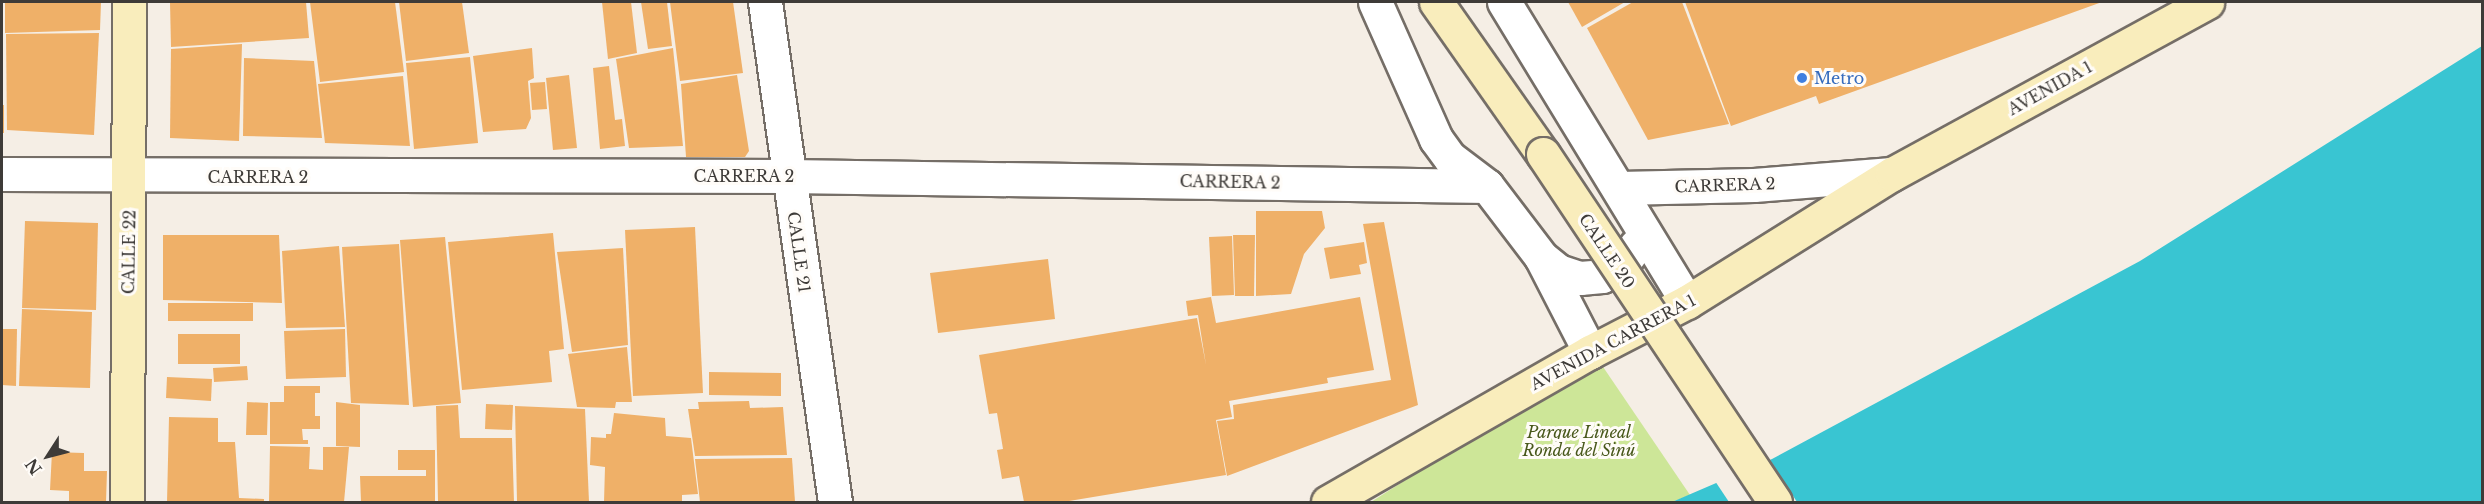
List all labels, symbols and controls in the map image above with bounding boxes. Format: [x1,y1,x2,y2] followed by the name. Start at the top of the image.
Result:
[2004,57,2096,119] street label: AVENIDA 1
[1814,68,1864,88] place label: Metro
[1795,71,1809,85] marker: Metro
[693,166,795,186] street label: CARRERA 2
[207,167,309,187] street label: CARRERA 2
[1179,172,1281,192] street label: CARRERA 2
[1674,174,1776,196] street label: CARRERA 2
[119,210,139,294] street label: CALLE 22
[784,210,814,294] street label: CALLE 21
[1575,210,1639,292] street label: CALLE 20
[1527,290,1699,394] street label: AVENIDA CARRERA 1
[1522,422,1636,460] park label: Parque Lineal Ronda del Sinú
[18,426,78,486] north arrow
[21,455,46,479] text: N

